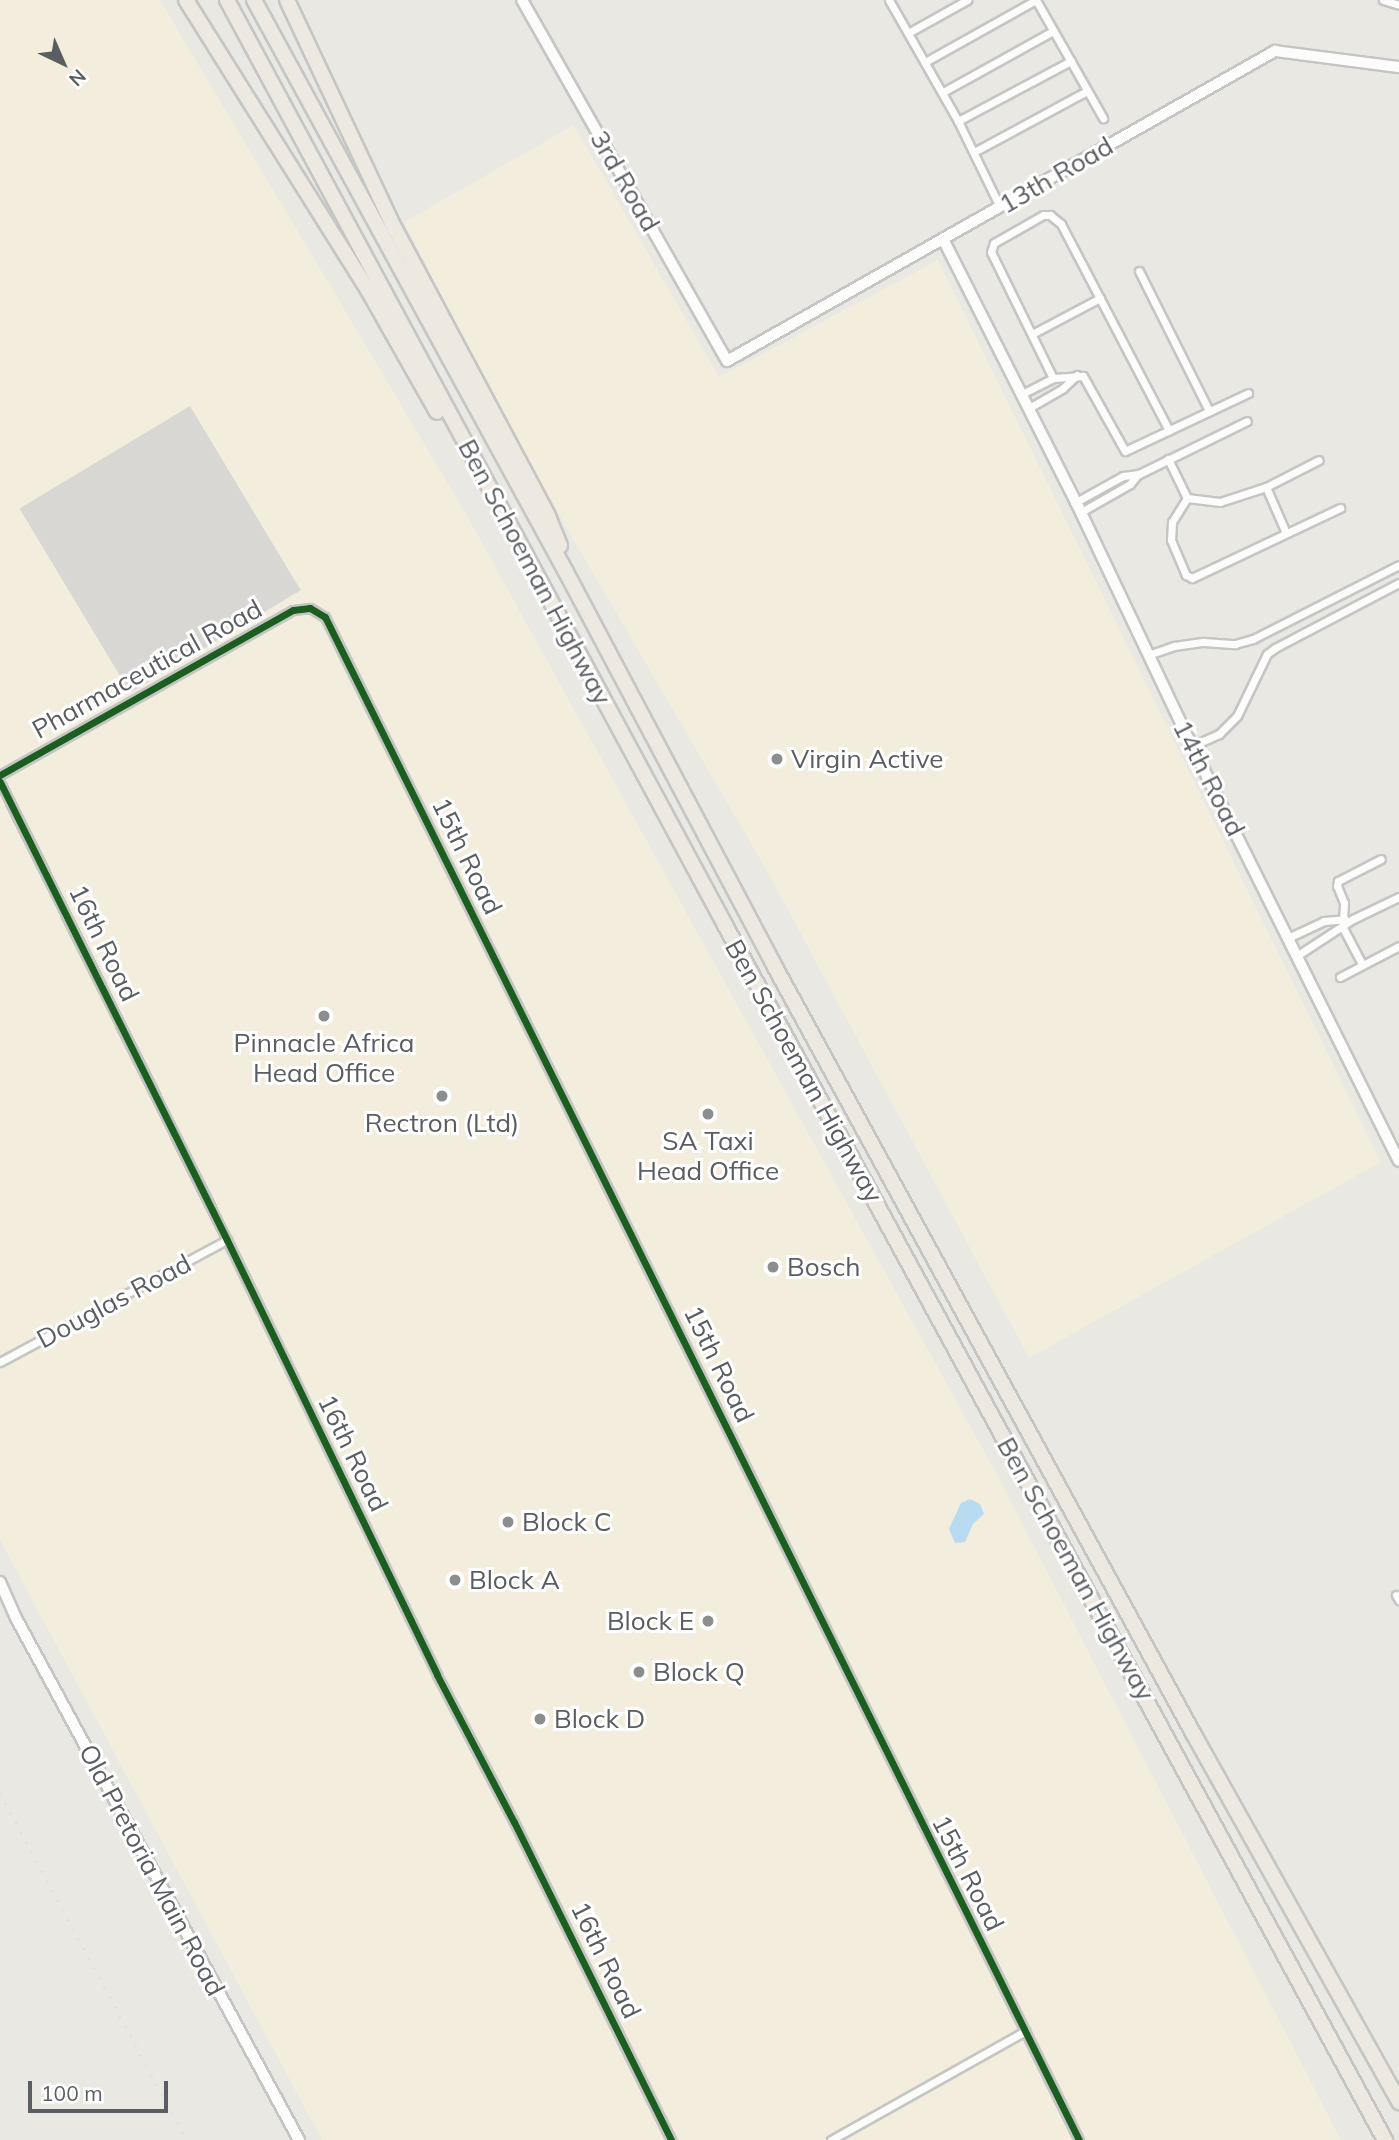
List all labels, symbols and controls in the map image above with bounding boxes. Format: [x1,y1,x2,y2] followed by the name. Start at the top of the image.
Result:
[28,28,98,98] north arrow
[64,64,91,92] text: N
[584,125,666,237] street label: 3rd Road
[994,130,1118,220] street label: 13th Road
[452,434,618,710] street label: Ben Schoeman Highway
[27,593,267,745] street label: Pharmaceutical Road
[1166,715,1252,841] street label: 14th Road
[791,743,943,775] place label: Virgin Active
[769,751,785,767] marker: Virgin Active
[425,793,509,919] street label: 15th Road
[62,880,146,1006] street label: 16th Road
[719,934,889,1208] street label: Ben Schoeman Highway
[316,1008,332,1024] marker: Pinnacle Africa Head Office
[234,1027,414,1088] place label: Pinnacle Africa Head Office
[434,1088,450,1104] marker: Rectron (Ltd)
[700,1106,716,1122] marker: SA Taxi Head Office
[365,1107,519,1139] place label: Rectron (Ltd)
[637,1125,779,1186] place label: SA Taxi Head Office
[32,1247,196,1355] street label: Douglas Road
[787,1251,861,1283] place label: Bosch
[765,1259,781,1275] marker: Bosch
[677,1301,761,1427] street label: 15th Road
[311,1390,395,1516] street label: 16th Road
[991,1432,1161,1706] street label: Ben Schoeman Highway
[522,1506,612,1538] place label: Block C
[500,1514,516,1530] marker: Block C
[469,1564,560,1596] place label: Block A
[447,1572,463,1588] marker: Block A
[607,1605,694,1637] place label: Block E
[700,1613,716,1629] marker: Block E
[653,1656,745,1688] place label: Block Q
[631,1664,647,1680] marker: Block Q
[554,1703,645,1735] place label: Block D
[532,1711,548,1727] marker: Block D
[72,1739,232,2001] street label: Old Pretoria Main Road
[925,1810,1011,1936] street label: 15th Road
[564,1897,648,2023] street label: 16th Road
[32,2066,172,2110] scale bar
[41,2080,103,2106] text: 100 m

